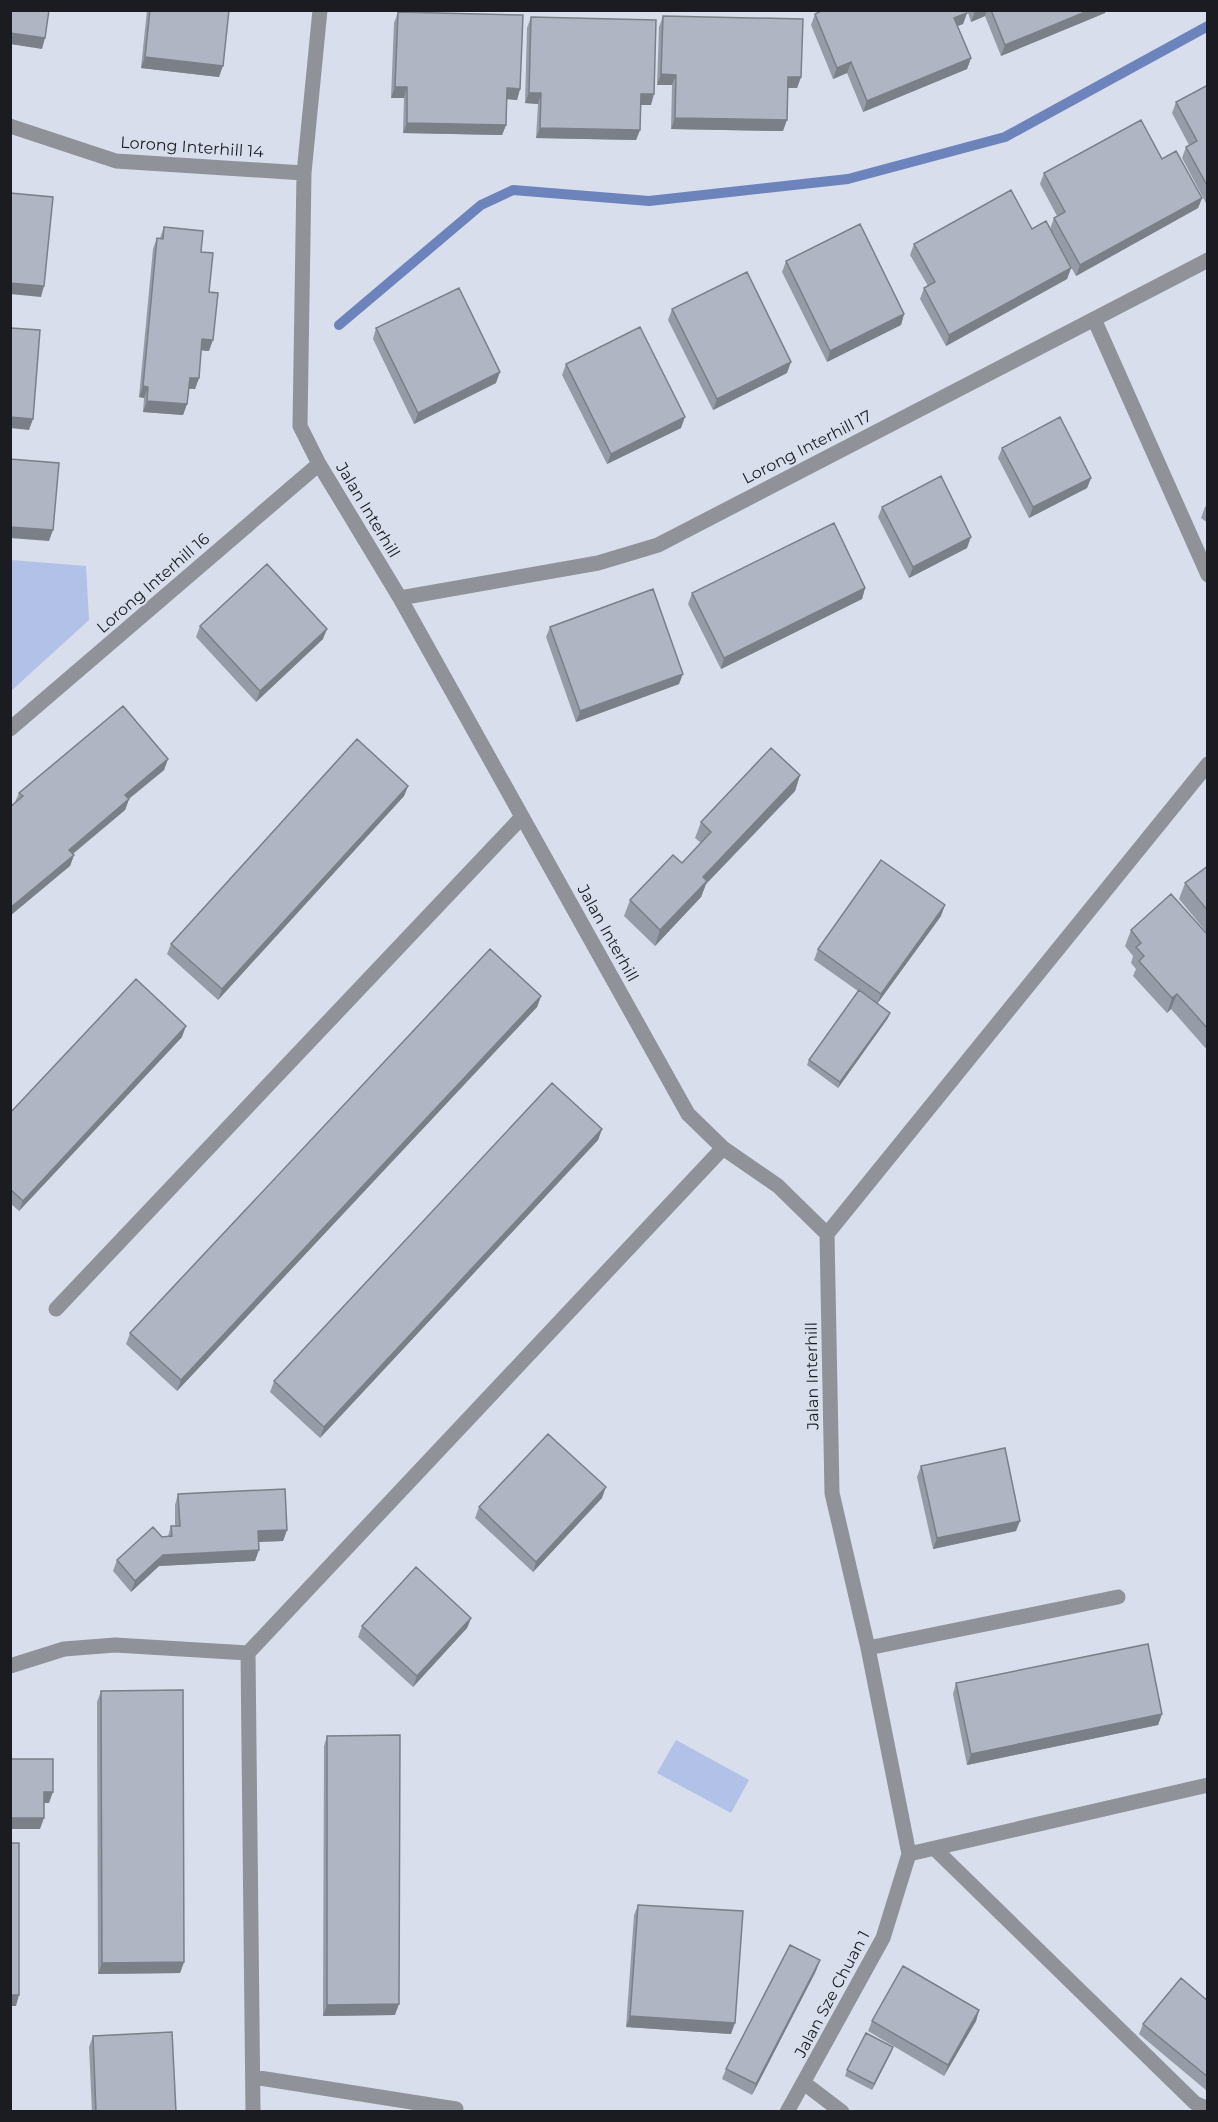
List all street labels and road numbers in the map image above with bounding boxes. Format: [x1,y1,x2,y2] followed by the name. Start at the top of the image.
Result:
[120,133,265,162] street label: Lorong Interhill 14
[739,406,875,488] street label: Lorong Interhill 17
[332,458,404,561] street label: Jalan Interhill
[93,529,213,637] street label: Lorong Interhill 16
[573,880,642,985] street label: Jalan Interhill
[802,1322,822,1431] street label: Jalan Interhill
[790,1927,874,2062] street label: Jalan Sze Chuan 1

